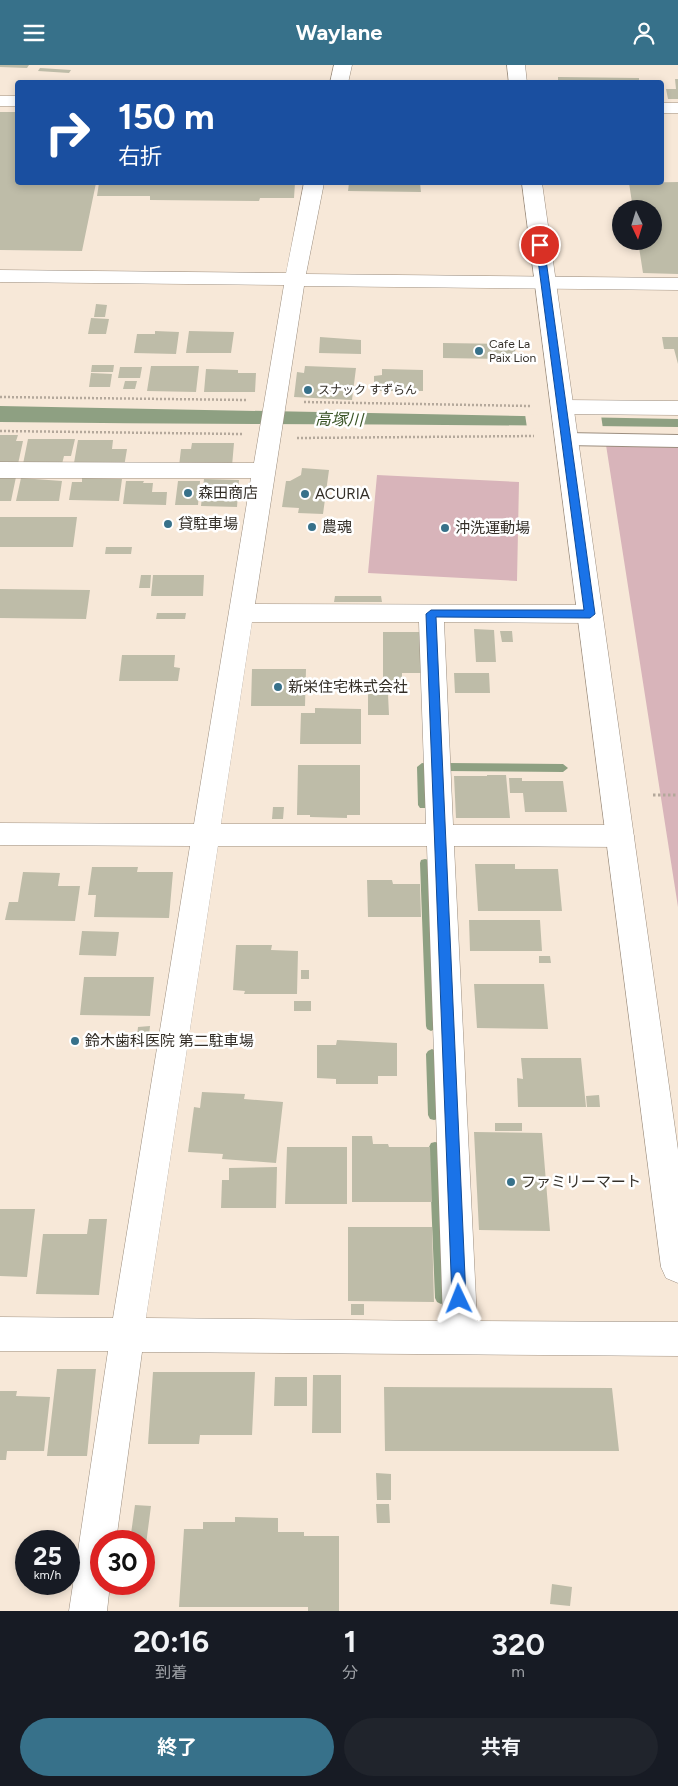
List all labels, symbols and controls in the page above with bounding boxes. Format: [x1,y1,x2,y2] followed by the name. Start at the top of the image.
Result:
[20,19,48,47] icon: menu
[296,19,382,46] text: Waylane
[630,19,658,47] icon: person
[118,96,215,138] text: 150 m
[35,100,100,165] icon: right
[118,143,162,170] text: 右折
[612,200,662,250] north arrow
[612,200,662,250] map controls
[519,224,561,266] pin
[526,231,554,259] icon: arrive
[489,337,536,365] place label: Cafe La Paix Lion
[473,345,485,357] marker: Cafe La Paix Lion
[318,383,417,397] place label: スナック すずらん
[302,384,314,396] marker: スナック すずらん
[315,410,365,429] water label: 高塚川
[198,484,258,502] place label: 森田商店
[315,485,370,503] place label: ACURIA
[182,487,194,499] marker: 森田商店
[299,488,311,500] marker: ACURIA
[178,515,238,533] place label: 貸駐車場
[162,518,174,530] marker: 貸駐車場
[322,518,352,536] place label: 農魂
[455,519,530,537] place label: 沖洗運動場
[306,521,318,533] marker: 農魂
[439,522,451,534] marker: 沖洗運動場
[288,678,408,696] place label: 新栄住宅株式会社
[272,681,284,693] marker: 新栄住宅株式会社
[85,1032,254,1050] place label: 鈴木歯科医院 第二駐車場
[69,1035,81,1047] marker: 鈴木歯科医院 第二駐車場
[521,1173,641,1191] place label: ファミリーマート
[505,1176,517,1188] marker: ファミリーマート
[432,1272,484,1324] position arrow
[90,1530,155,1595] speed limit sign: 30
[33,1541,62,1571] text: 25
[34,1568,61,1582] text: km/h
[133,1623,209,1660] text: 20:16
[344,1623,357,1660] text: 1
[491,1626,545,1663] text: 320
[511,1662,525,1681] text: m
[155,1663,187,1682] text: 到着
[342,1663,358,1682] text: 分
[20,1718,334,1776] button: 終了
[344,1718,658,1776] button: 共有

